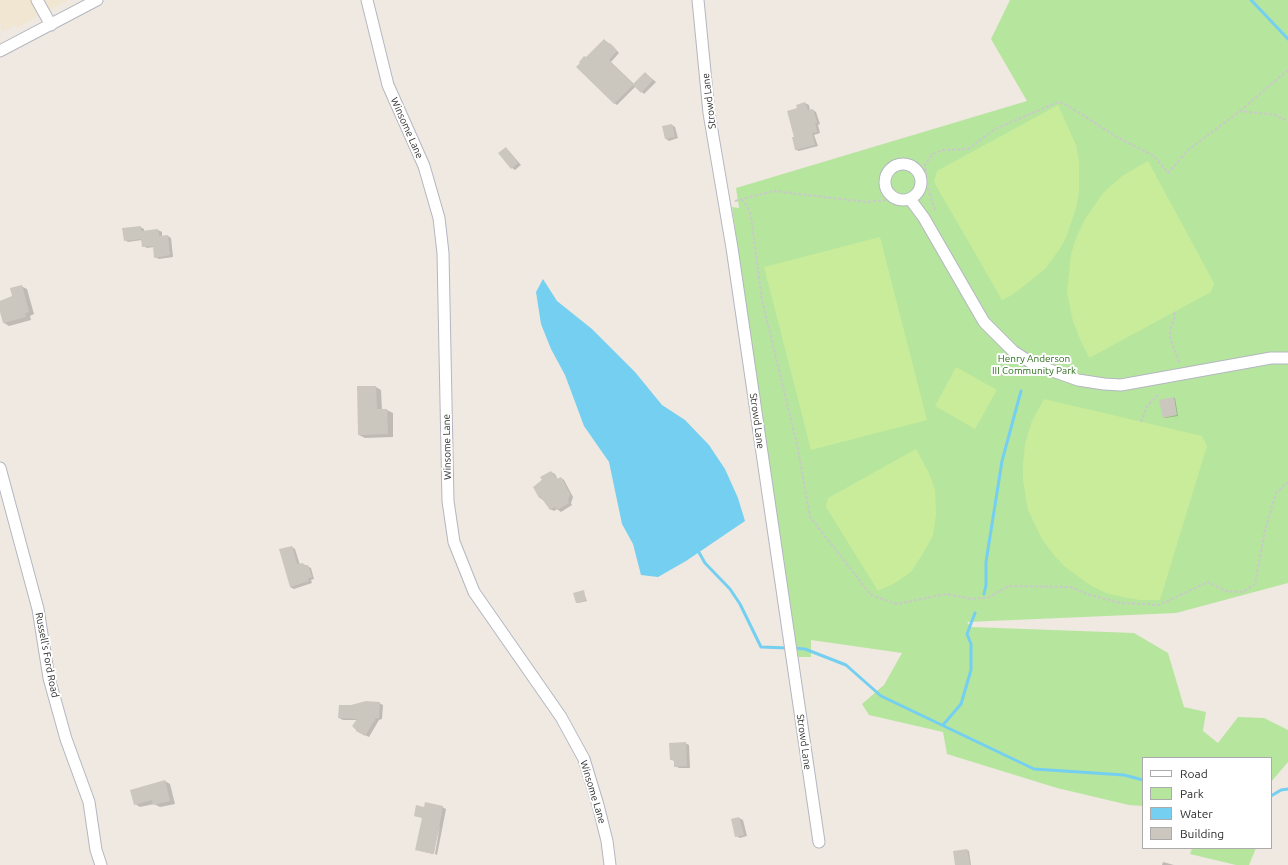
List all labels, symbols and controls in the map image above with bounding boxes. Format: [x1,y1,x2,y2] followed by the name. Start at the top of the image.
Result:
[700,72,718,130] street label: Strowd Lane
[388,96,426,160] street label: Winsome Lane
[992,353,1076,376] park label: Henry Anderson III Community Park
[747,392,767,450] street label: Strowd Lane
[440,414,454,480] street label: Winsome Lane
[33,611,61,699] street label: Russell's Ford Road
[794,713,814,771] street label: Strowd Lane
[1142,757,1272,849] legend
[578,759,608,825] street label: Winsome Lane
[1180,767,1208,780] text: Road
[1180,787,1204,800] text: Park
[1180,807,1213,820] text: Water
[1180,827,1224,840] text: Building

